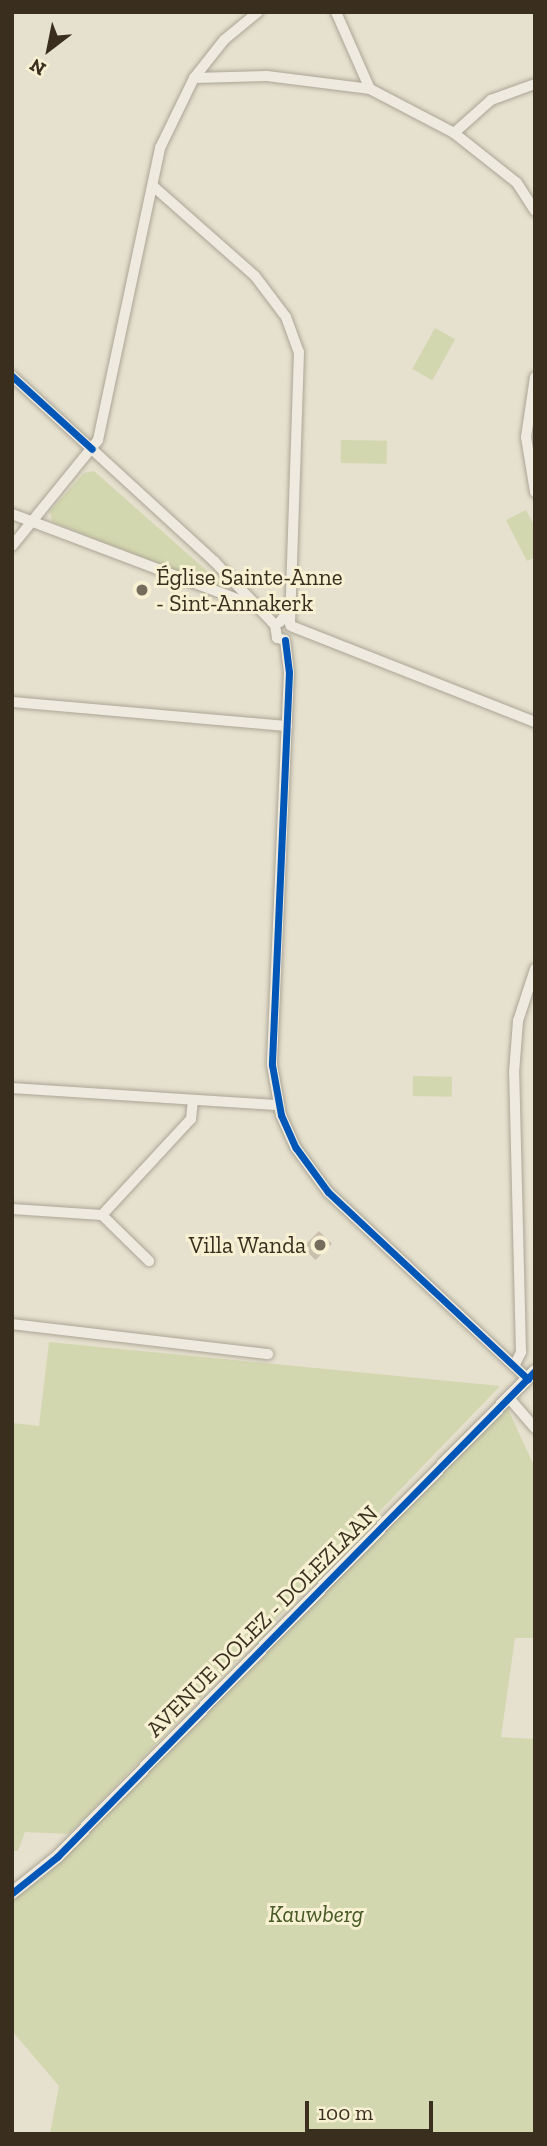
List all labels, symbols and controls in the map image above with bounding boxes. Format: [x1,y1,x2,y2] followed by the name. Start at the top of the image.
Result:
[14,14,84,84] north arrow
[25,54,50,81] text: N
[156,563,343,617] place label: Église Sainte-Anne - Sint-Annakerk
[134,582,150,598] marker: Église Sainte-Anne - Sint-Annakerk
[188,1231,306,1259] place label: Villa Wanda
[312,1237,328,1253] marker: Villa Wanda
[141,1500,383,1742] street label: AVENUE DOLEZ - DOLEZLAAN
[269,1900,363,1928] park label: Kauwberg
[309,2086,437,2130] scale bar
[318,2100,373,2125] text: 100 m

